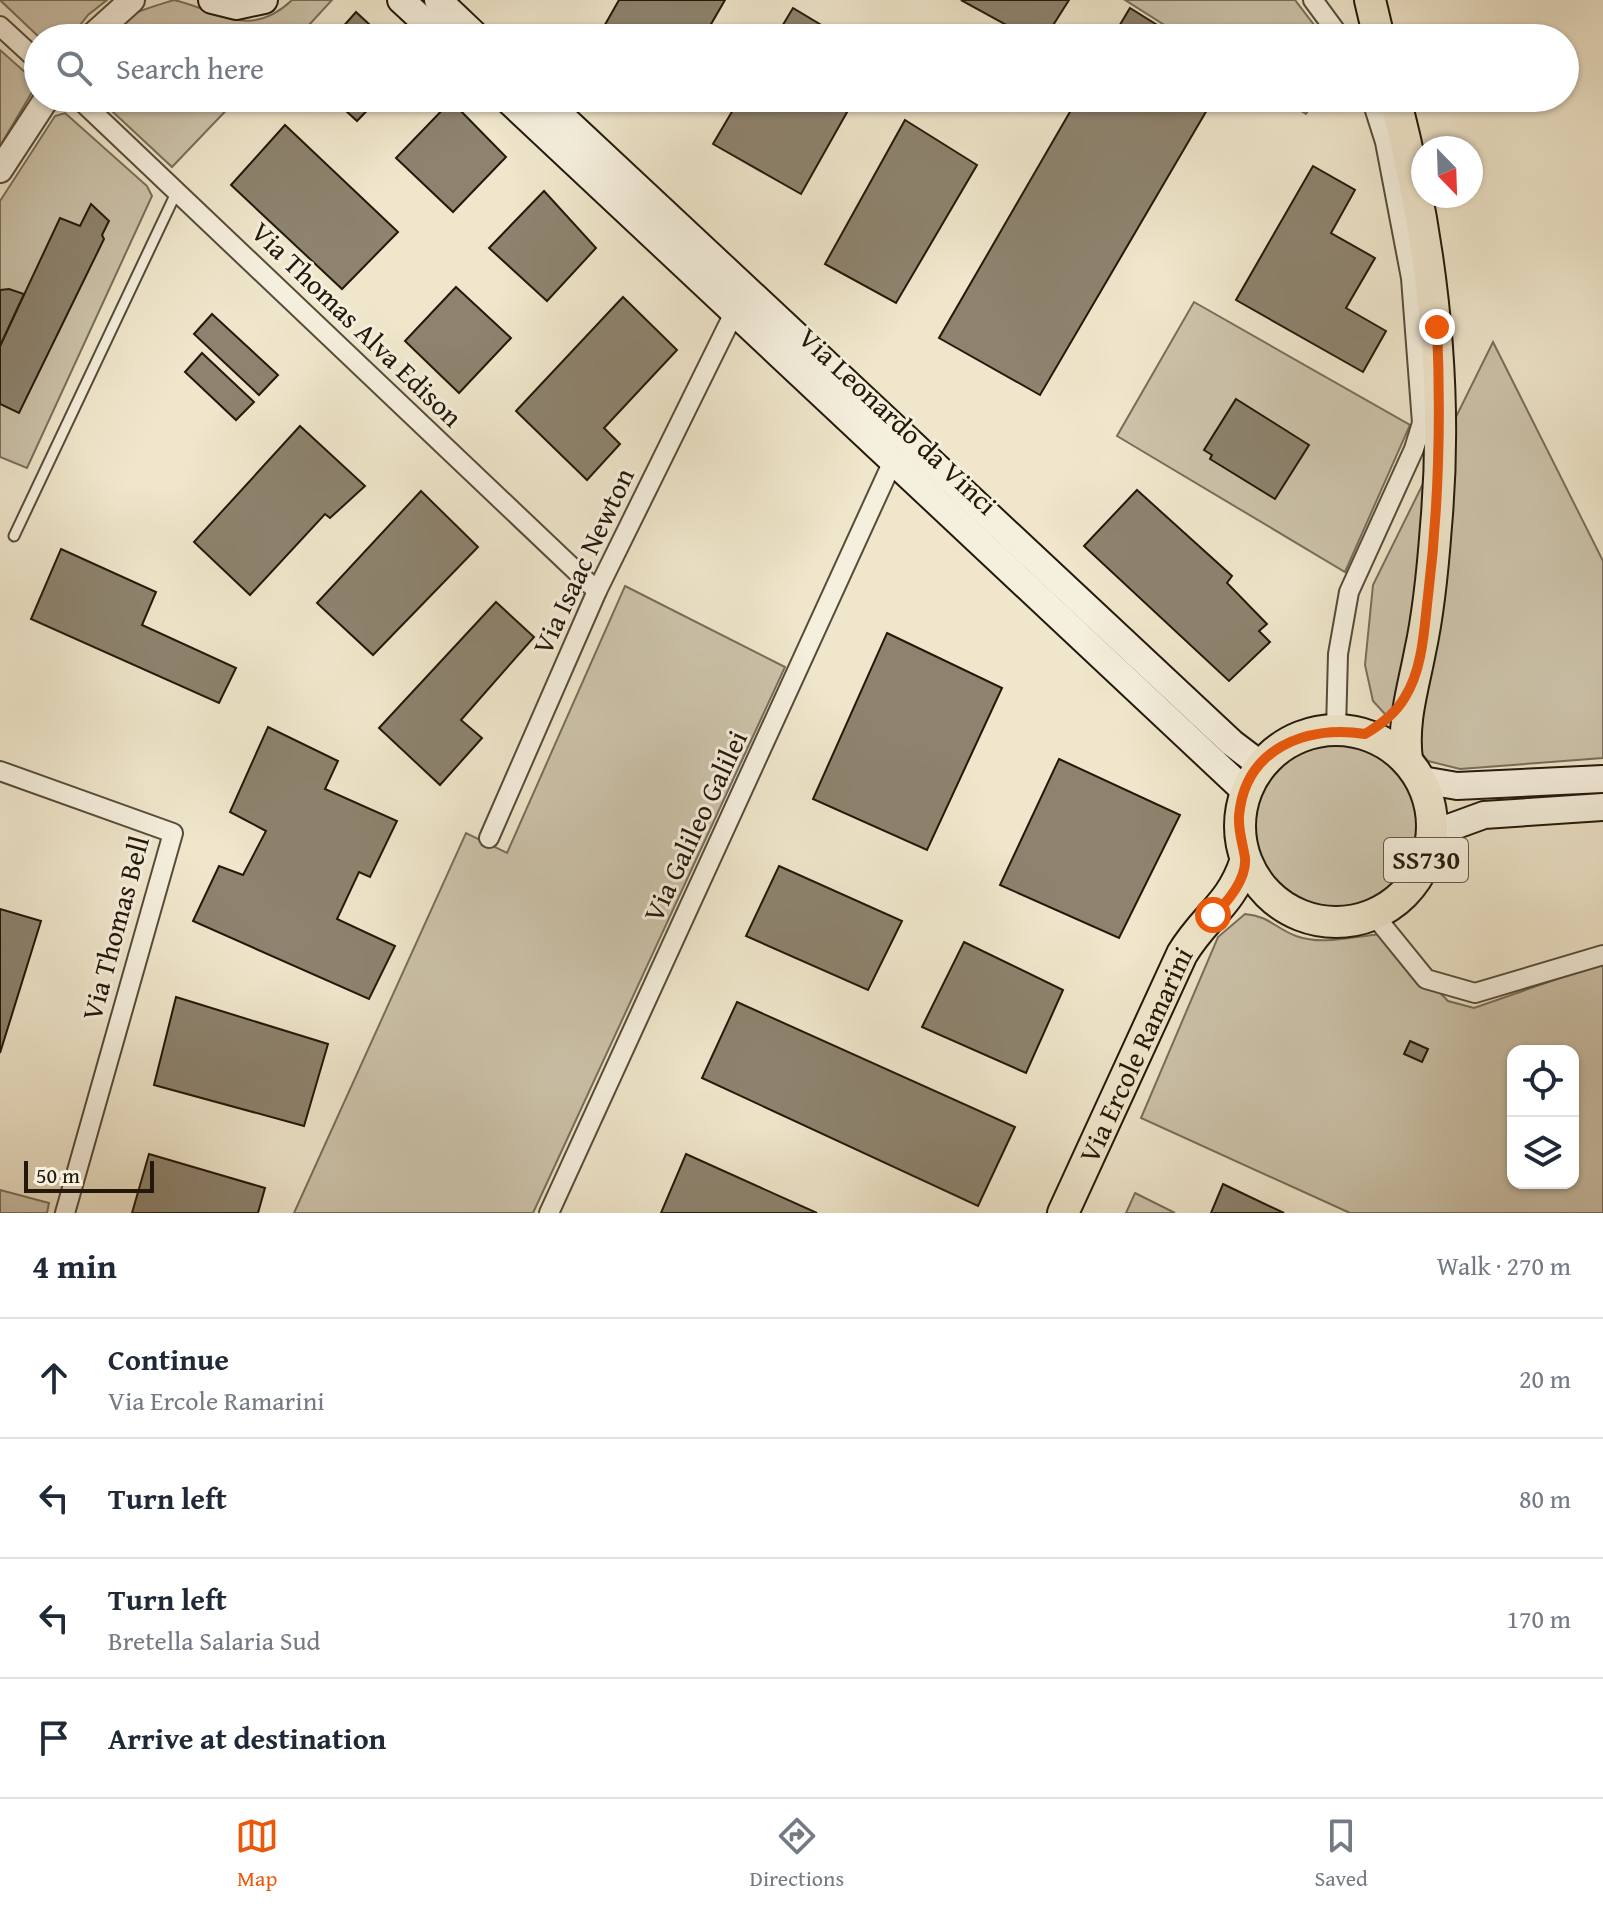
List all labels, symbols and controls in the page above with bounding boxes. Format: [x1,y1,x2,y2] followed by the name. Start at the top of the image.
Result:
[24,24,1579,112] search box
[52,46,96,90] icon: search
[116,46,264,90] text: Search here
[1411,136,1483,208] north arrow
[242,211,473,436] street label: Via Thomas Alva Edison
[1419,309,1455,345] route end
[790,317,1007,524] street label: Via Leonardo da Vinci
[521,461,644,661] street label: Via Isaac Newton
[632,723,757,928] street label: Via Galileo Galilei
[70,831,159,1025] street label: Via Thomas Bell
[1384,838,1468,882] road number: SS730
[1195,897,1231,933] route start
[1068,938,1202,1169] street label: Via Ercole Ramarini
[1507,1045,1579,1189] map controls
[1507,1045,1579,1117] button: locate
[1507,1117,1579,1189] button: layers
[24,1157,154,1193] scale bar
[36,1159,80,1191] text: 50 m
[32,1241,117,1290] text: 4 min
[1437,1246,1571,1285] text: Walk · 270 m
[108,1337,229,1381] text: Continue
[32,1356,76,1400] icon: ahead
[1519,1359,1571,1398] text: 20 m
[108,1381,325,1420] text: Via Ercole Ramarini
[32,1476,76,1520] icon: left
[108,1476,227,1520] text: Turn left
[1519,1479,1571,1518] text: 80 m
[108,1577,227,1621] text: Turn left
[32,1596,76,1640] icon: left
[1506,1599,1571,1638] text: 170 m
[108,1621,321,1660] text: Bretella Salaria Sud
[32,1716,76,1760] icon: arrive
[108,1716,386,1760] text: Arrive at destination
[235,1814,279,1894] tab: Map
[750,1814,844,1894] tab: Directions
[1315,1814,1368,1894] tab: Saved

